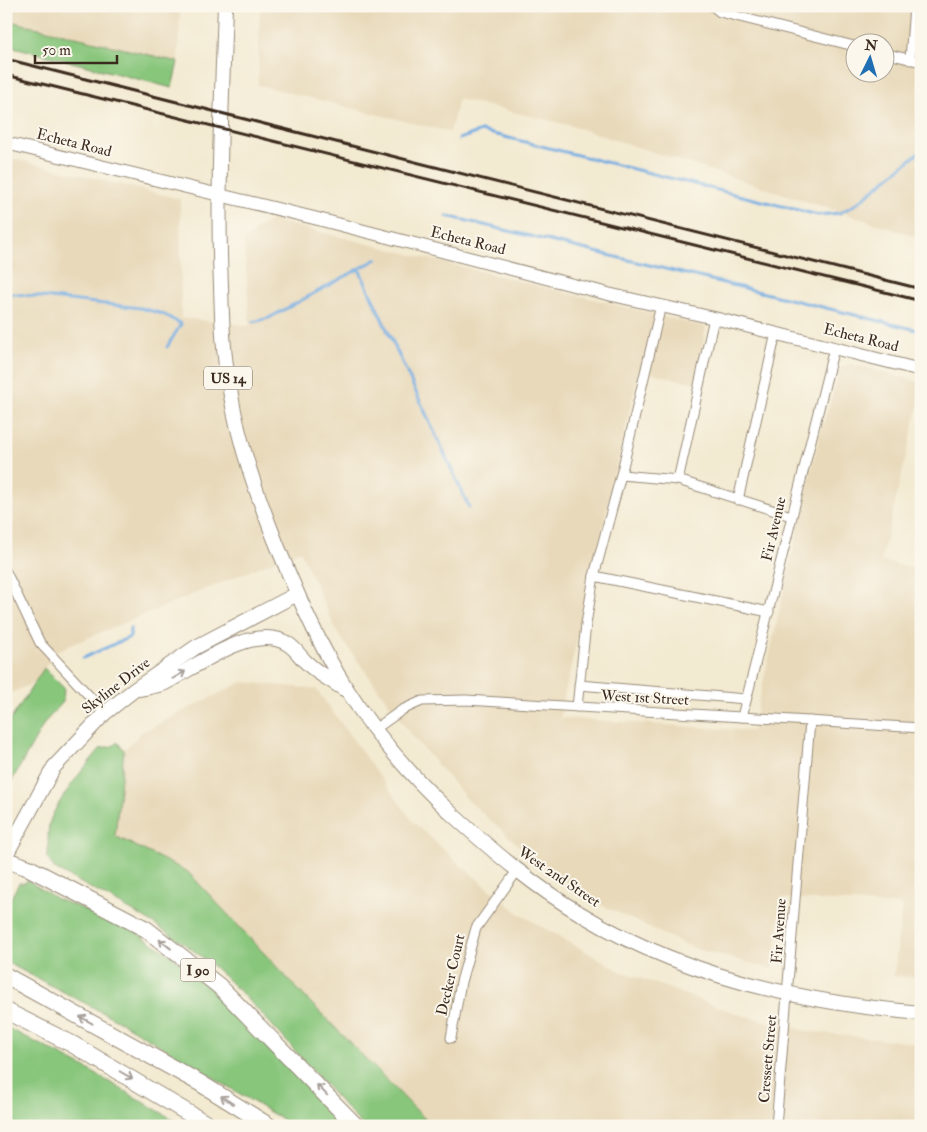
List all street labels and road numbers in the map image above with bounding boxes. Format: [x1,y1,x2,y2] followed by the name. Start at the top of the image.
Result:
[35,125,114,162] street label: Echeta Road
[429,223,508,260] street label: Echeta Road
[822,320,901,357] street label: Echeta Road
[204,366,252,389] road number: US 14
[757,495,791,563] street label: Fir Avenue
[78,653,154,719] street label: Skyline Drive
[600,686,690,710] street label: West 1st Street
[513,842,604,912] street label: West 2nd Street
[767,898,791,964] street label: Fir Avenue
[432,932,470,1018] street label: Decker Court
[180,958,216,982] road number: I 90
[755,1014,781,1104] street label: Cressett Street

